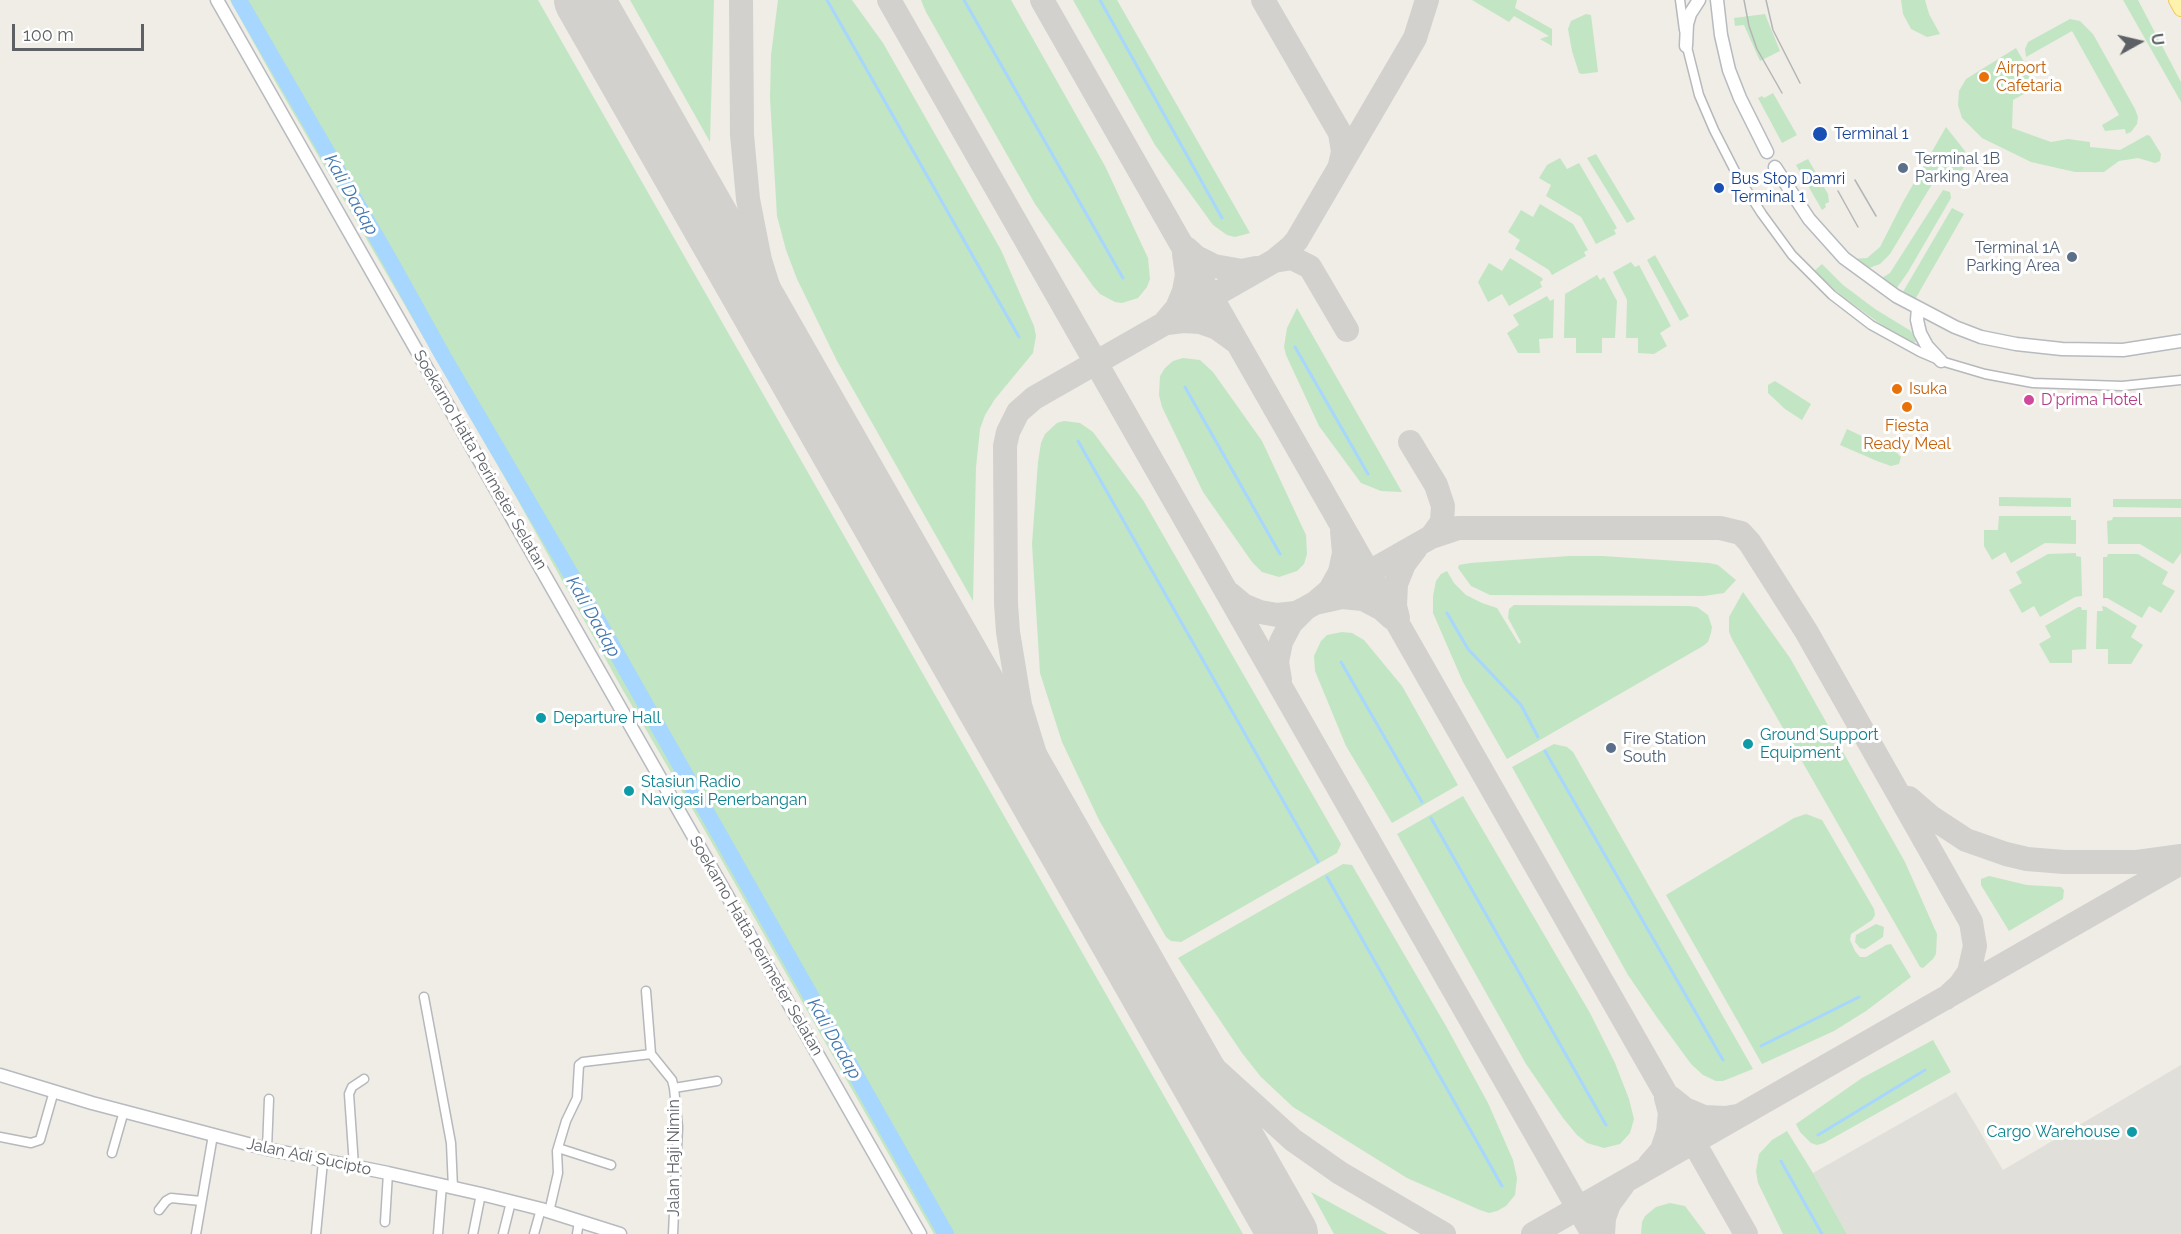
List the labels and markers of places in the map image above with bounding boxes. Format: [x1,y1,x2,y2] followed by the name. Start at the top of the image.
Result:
[1996,58,2062,96] place label: Airport Cafetaria
[1977,70,1991,84] marker: Airport Cafetaria
[1834,124,1908,144] place label: Terminal 1
[1811,125,1829,143] marker: Terminal 1
[1915,149,2009,187] place label: Terminal 1B Parking Area
[1896,161,1910,175] marker: Terminal 1B Parking Area
[1731,169,1845,207] place label: Bus Stop Damri Terminal 1
[1712,181,1726,195] marker: Bus Stop Damri Terminal 1
[1966,238,2060,276] place label: Terminal 1A Parking Area
[2065,250,2079,264] marker: Terminal 1A Parking Area
[1909,379,1947,399] place label: Isuka
[1890,382,1904,396] marker: Isuka
[2041,390,2142,410] place label: D'prima Hotel
[2022,393,2036,407] marker: D'prima Hotel
[1900,400,1914,414] marker: Fiesta Ready Meal
[1863,416,1951,454] place label: Fiesta Ready Meal
[553,708,661,728] place label: Departure Hall
[534,711,548,725] marker: Departure Hall
[1760,725,1879,763] place label: Ground Support Equipment
[1623,729,1706,767] place label: Fire Station South
[1741,737,1755,751] marker: Ground Support Equipment
[1604,741,1618,755] marker: Fire Station South
[641,772,807,810] place label: Stasiun Radio Navigasi Penerbangan
[622,784,636,798] marker: Stasiun Radio Navigasi Penerbangan
[1987,1122,2120,1142] place label: Cargo Warehouse
[2125,1125,2139,1139] marker: Cargo Warehouse

